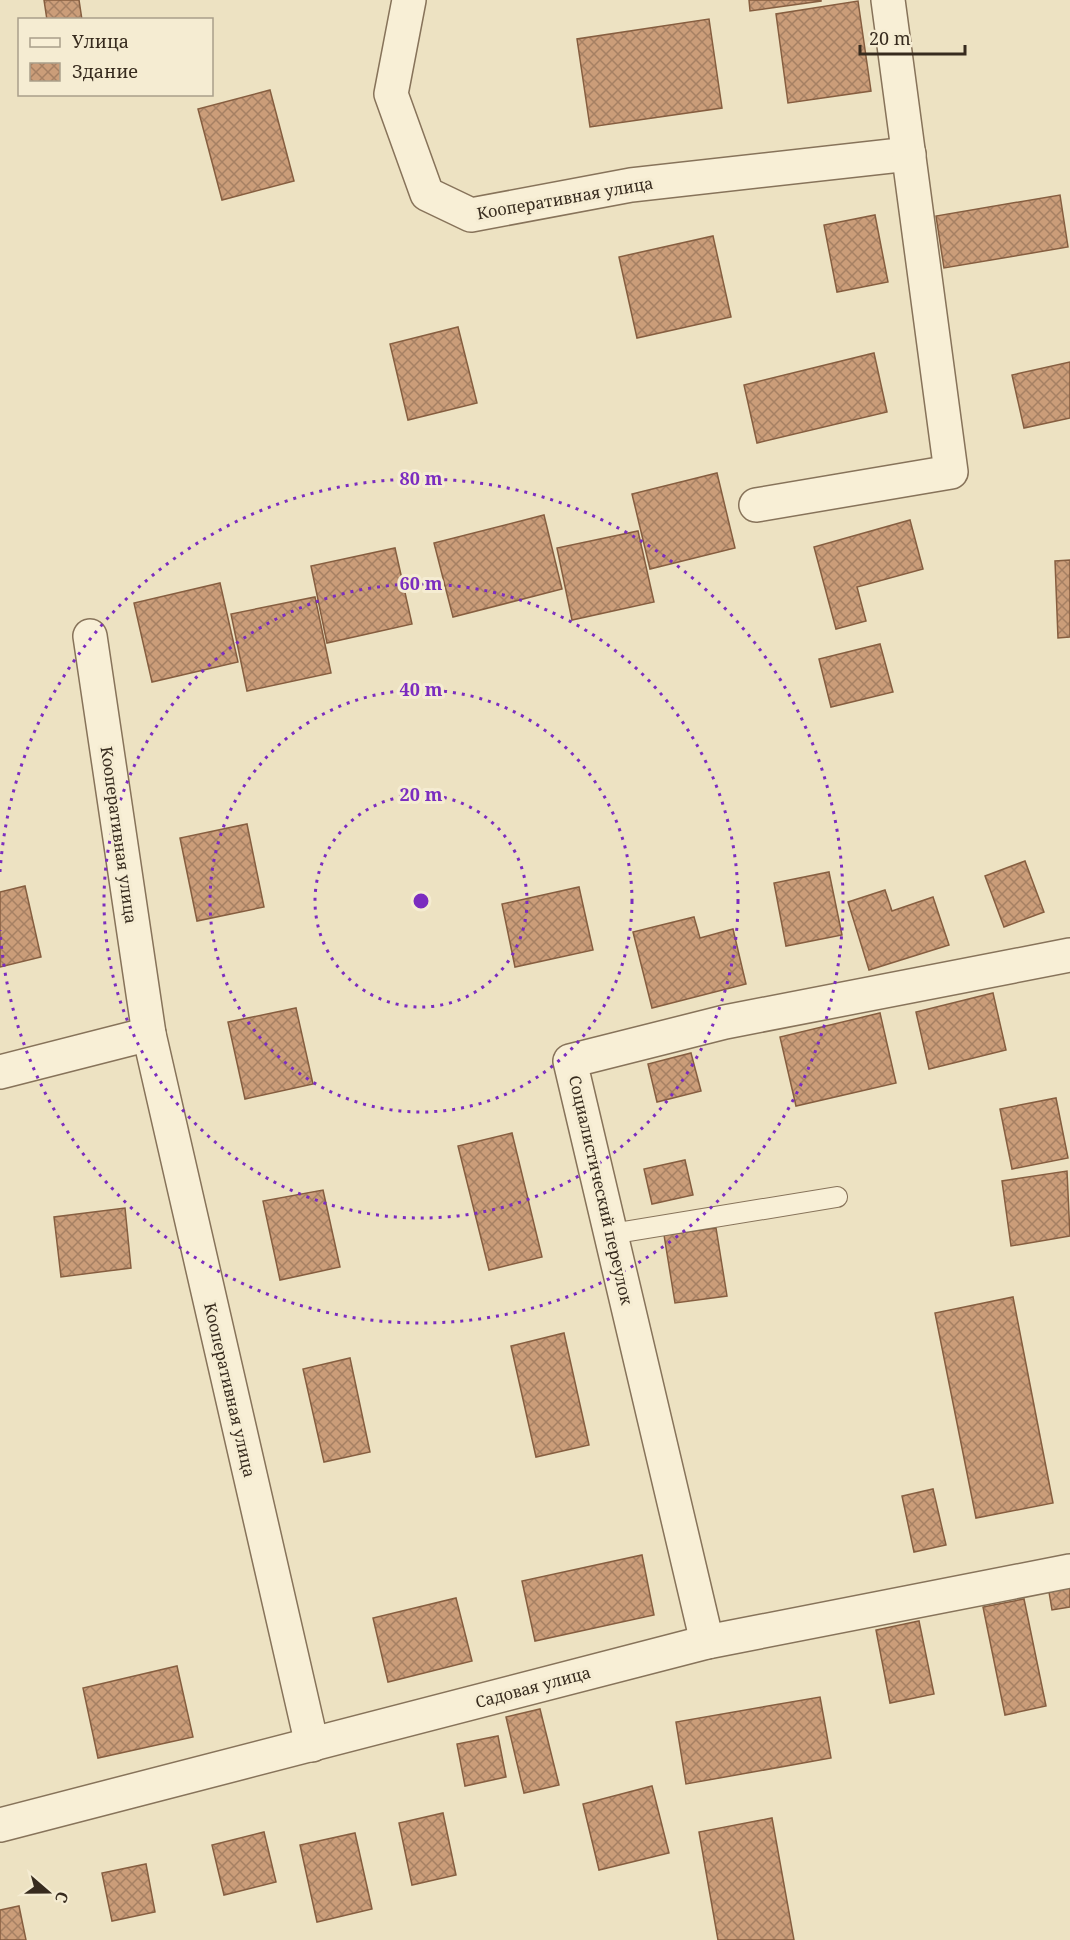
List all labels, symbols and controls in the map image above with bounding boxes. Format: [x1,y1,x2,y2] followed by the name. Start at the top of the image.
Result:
[18,18,213,96] legend
[860,18,965,56] scale bar
[869,26,911,50] text: 20 m
[72,29,129,53] text: Улица
[72,59,138,83] text: Здание
[475,172,655,224] street label: Кооперативная улица
[400,466,443,490] text: 80 m
[400,571,443,595] text: 60 m
[400,677,443,701] text: 40 m
[96,745,142,925] street label: Кооперативная улица
[400,782,443,806] text: 20 m
[411,891,431,911] centre of rings
[564,1073,638,1307] street label: Социалистический переулок
[199,1300,261,1480] street label: Кооперативная улица
[473,1661,593,1713] street label: Садовая улица
[18,1862,78,1922] north arrow
[50,1888,74,1906] text: С

